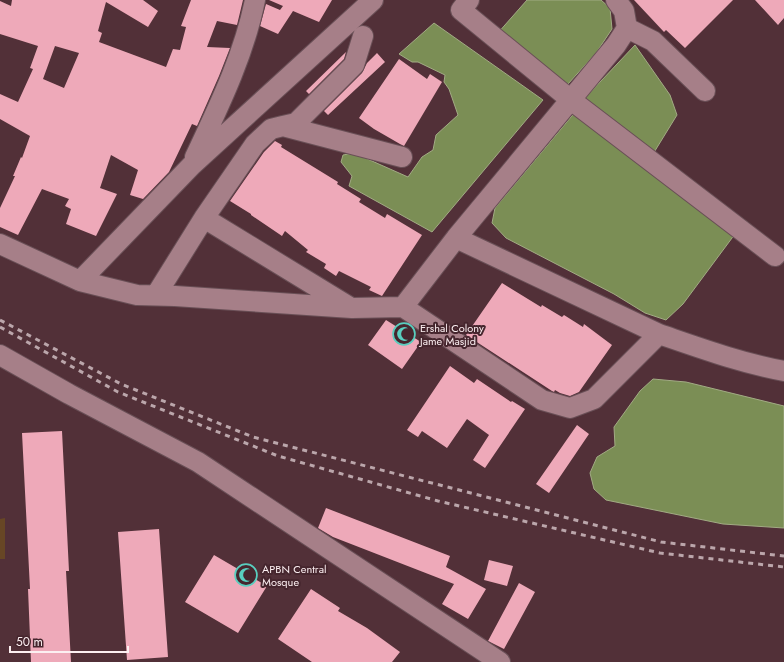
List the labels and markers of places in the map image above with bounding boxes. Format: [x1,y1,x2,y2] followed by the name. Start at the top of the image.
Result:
[418,320,484,349] place label: Ershal Colony Jame Masjid
[391,321,417,347] mosque icon: Ershal Colony Jame Masjid
[262,561,326,590] place label: APBN Central Mosque
[233,562,259,588] mosque icon: APBN Central Mosque

